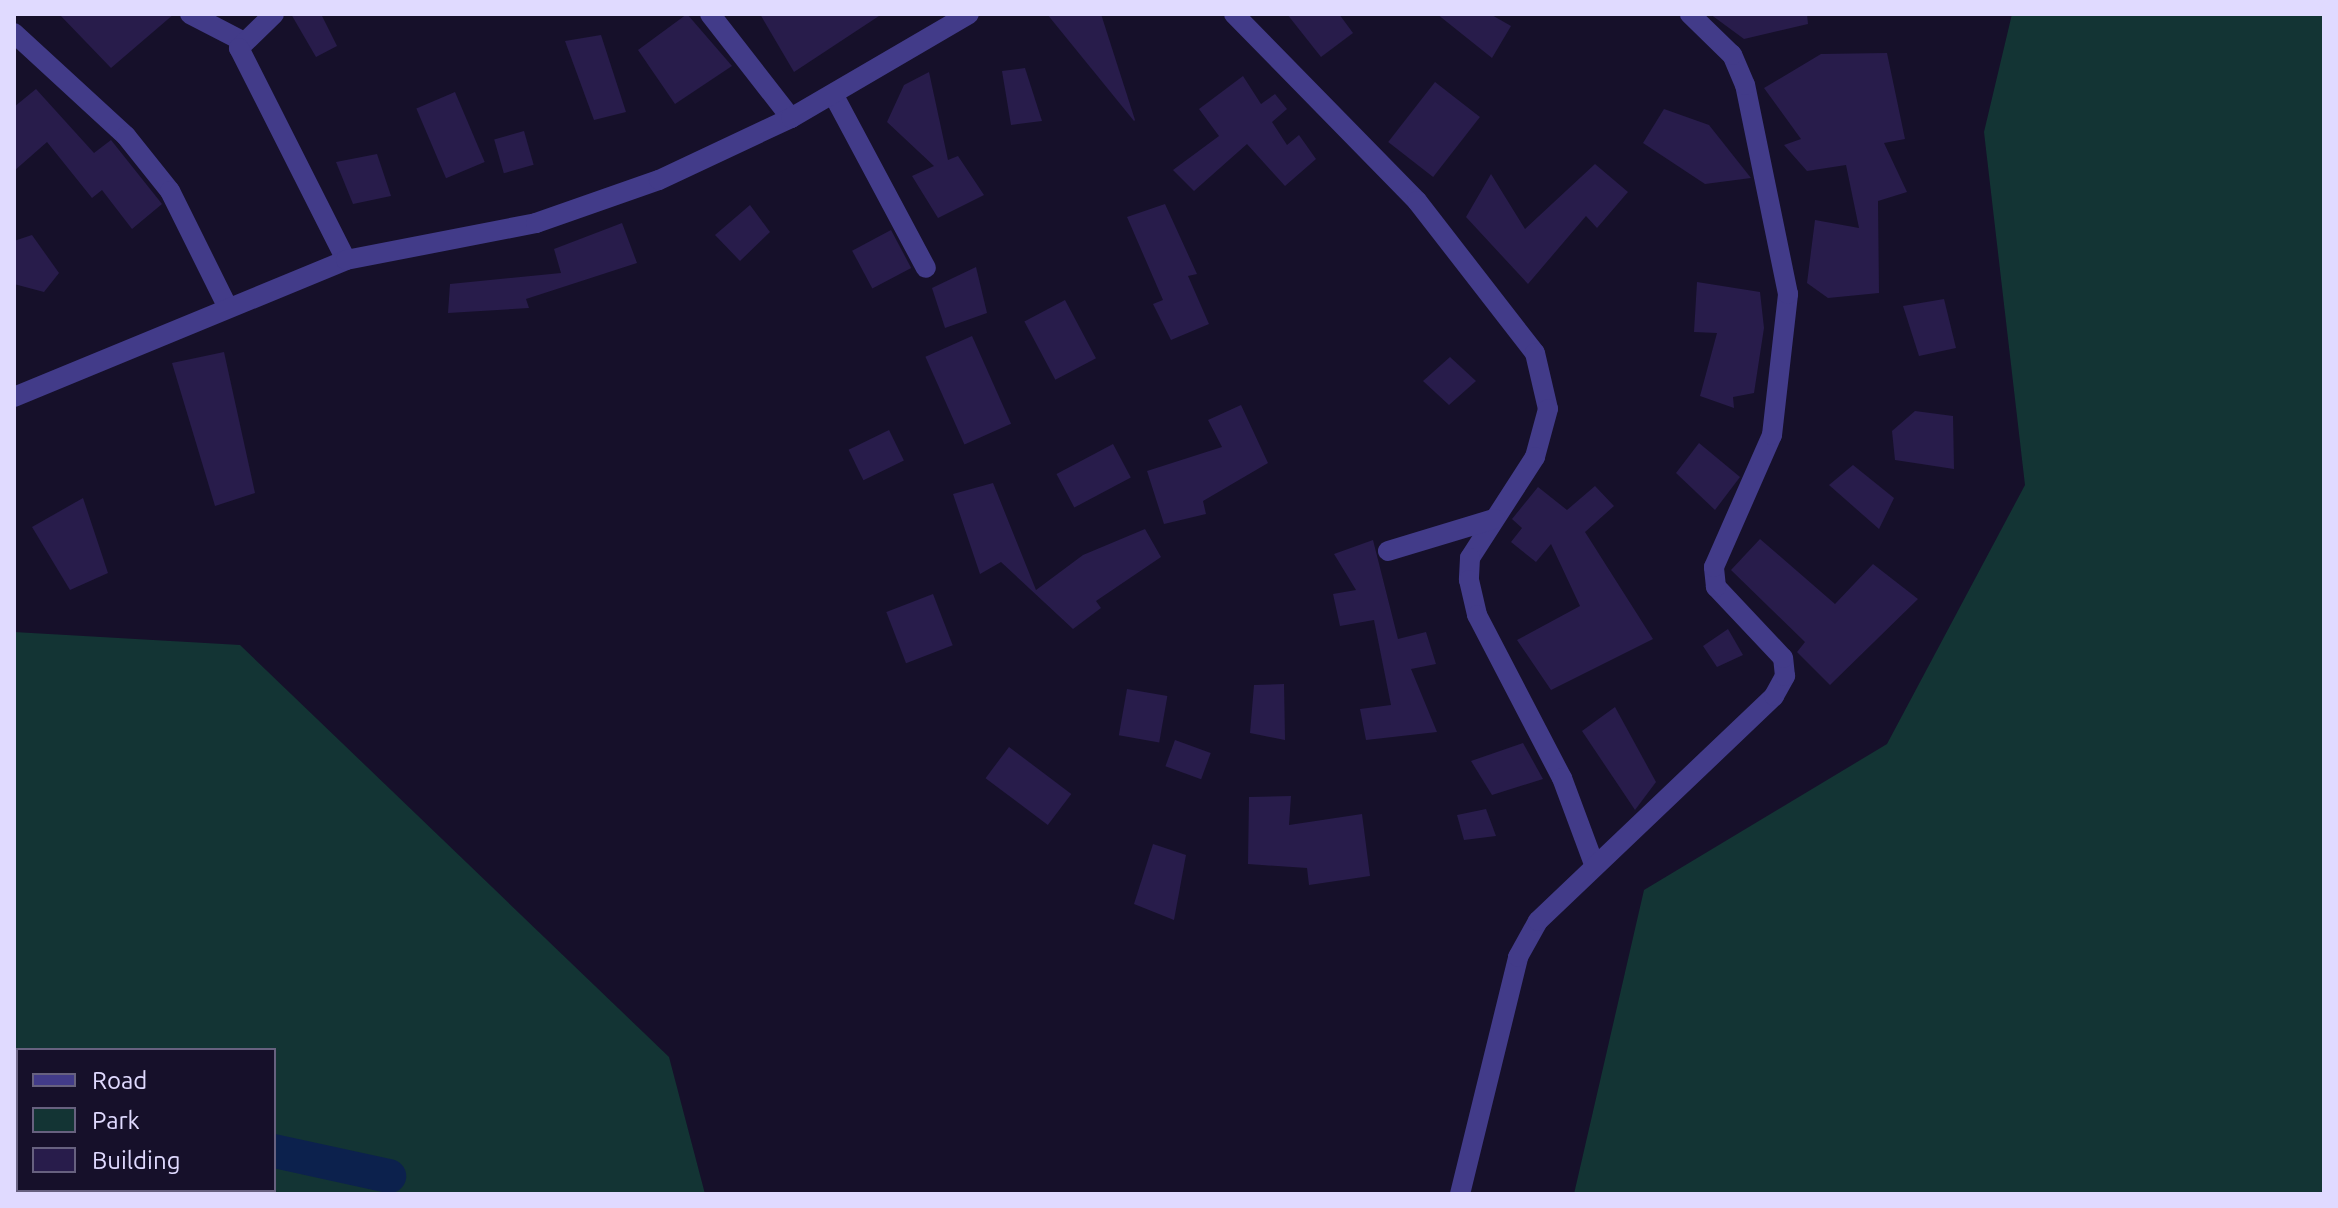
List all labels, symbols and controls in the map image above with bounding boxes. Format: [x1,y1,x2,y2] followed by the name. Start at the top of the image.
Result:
[16,1048,276,1192] legend
[92,1067,147,1094] text: Road
[92,1107,140,1134] text: Park
[92,1147,180,1174] text: Building

